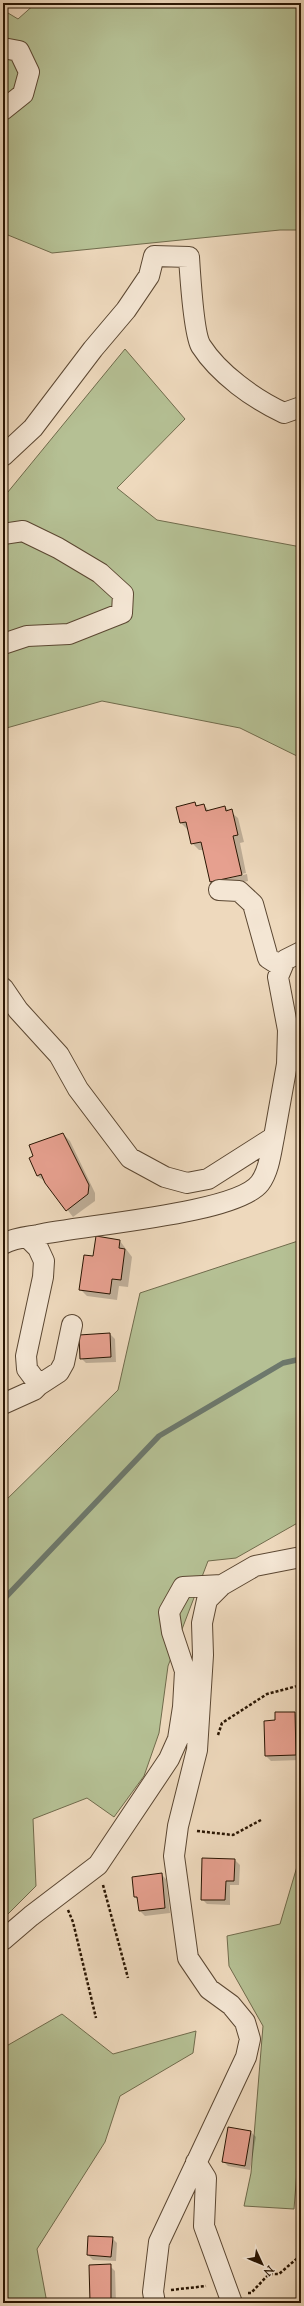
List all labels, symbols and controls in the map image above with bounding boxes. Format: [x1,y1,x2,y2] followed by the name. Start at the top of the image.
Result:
[242,2244,282,2284] north arrow
[260,2261,278,2279] text: N

